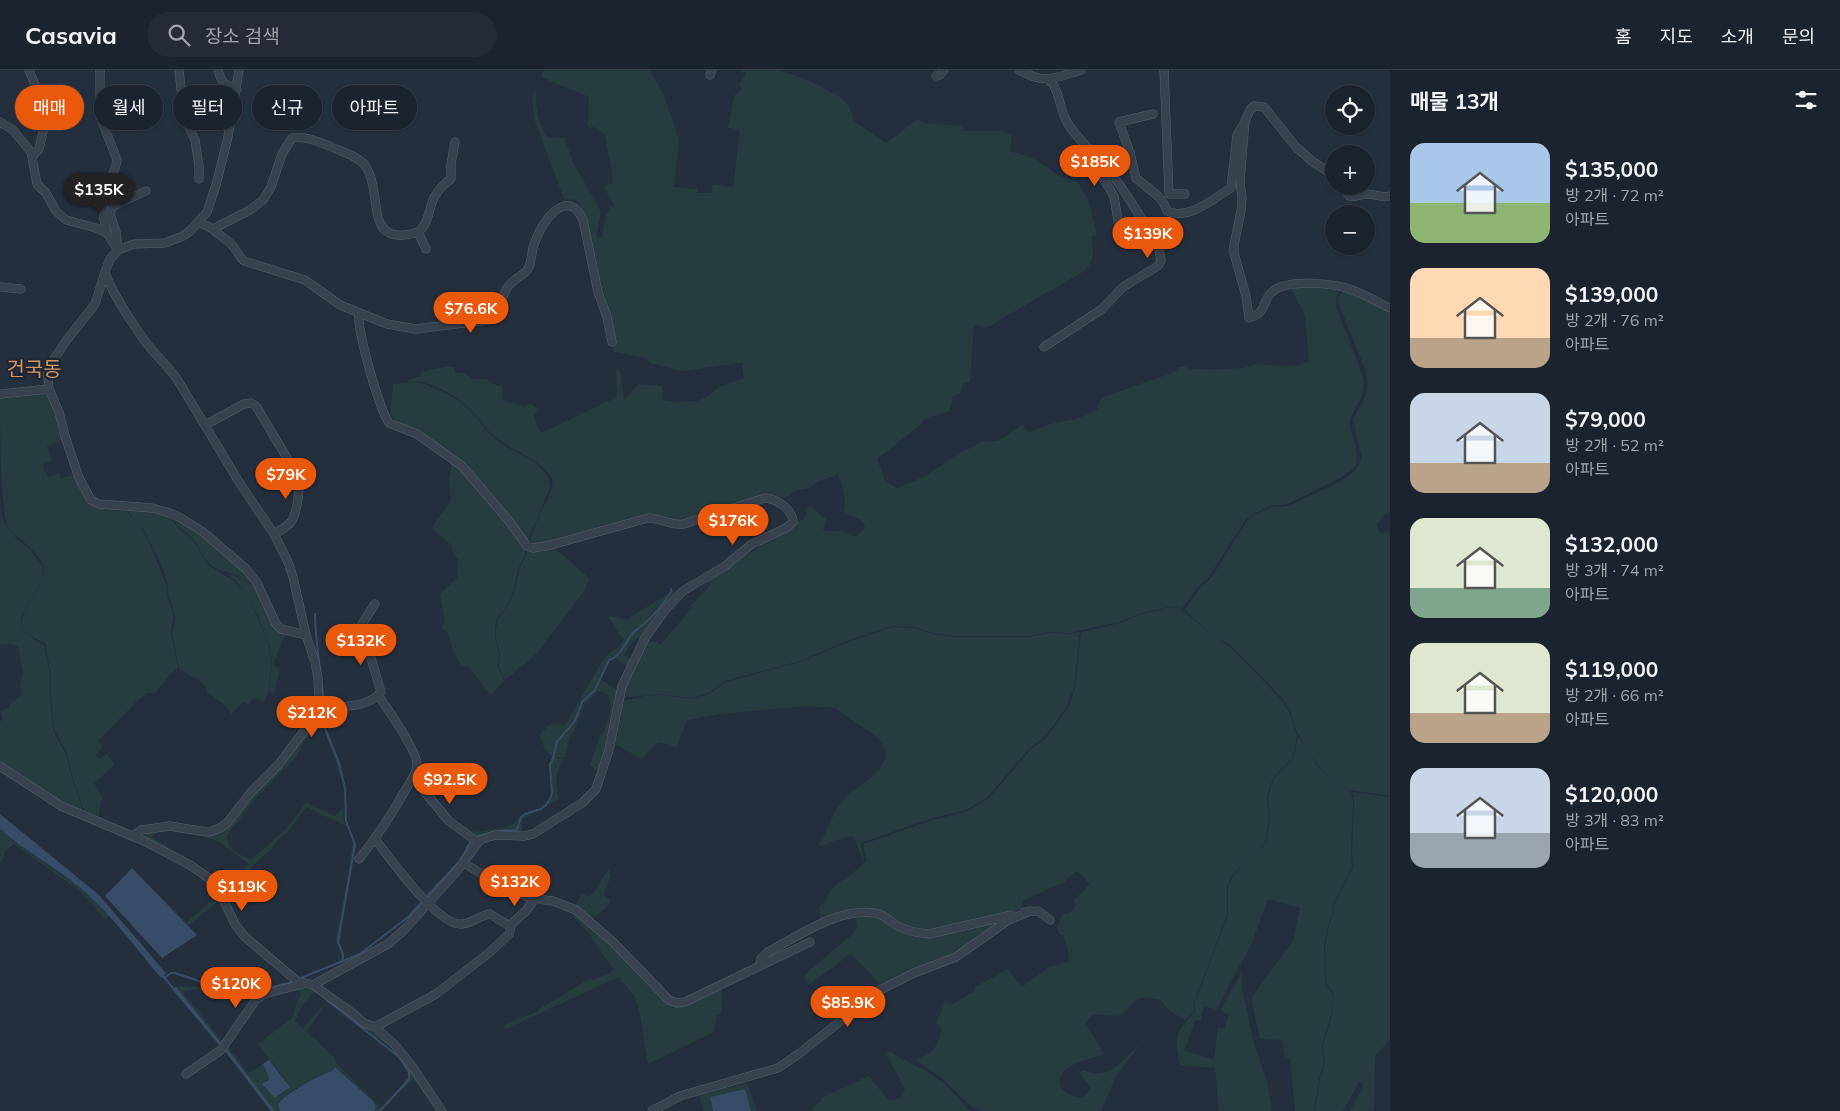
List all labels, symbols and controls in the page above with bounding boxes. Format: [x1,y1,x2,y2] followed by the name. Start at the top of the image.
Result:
[147,12,497,57] search box
[25,20,117,50] text: Casavia
[165,21,193,49] icon: search
[205,24,280,48] text: 장소 검색
[1615,25,1632,48] text: 홈
[1660,25,1693,48] text: 지도
[1721,25,1754,48] text: 소개
[1782,25,1815,48] text: 문의
[15,85,84,130] chip: 매매
[94,85,163,130] chip: 월세
[173,85,242,130] chip: 필터
[252,85,322,130] chip: 신규
[332,85,417,130] chip: 아파트
[1325,85,1375,255] map controls
[1325,85,1375,135] button: locate
[1792,86,1820,114] icon: filters
[1410,88,1499,114] text: 매물 13개
[1060,144,1130,187] pin: $185K
[1325,145,1375,195] button: +
[1070,151,1120,171] text: $185K
[1565,156,1658,182] text: $135,000
[1450,163,1510,223] icon: home
[64,172,134,215] pin: $135K
[74,179,124,199] text: $135K
[1565,185,1664,205] text: 방 2개 · 72 m²
[1325,205,1375,255] button: −
[1565,209,1609,229] text: 아파트
[1113,216,1183,259] pin: $139K
[1123,223,1173,243] text: $139K
[1565,281,1658,307] text: $139,000
[1450,288,1510,348] icon: home
[430,292,512,334] pin: $76.6K
[444,298,498,318] text: $76.6K
[1565,310,1664,330] text: 방 2개 · 76 m²
[1565,334,1609,354] text: 아파트
[6,356,62,381] district label: 건국동
[1565,406,1646,432] text: $79,000
[1450,413,1510,473] icon: home
[1565,435,1664,455] text: 방 2개 · 52 m²
[256,458,316,500] pin: $79K
[1565,459,1609,479] text: 아파트
[266,464,306,484] text: $79K
[698,504,768,546] pin: $176K
[708,510,758,530] text: $176K
[1565,531,1658,557] text: $132,000
[1450,538,1510,598] icon: home
[1565,560,1664,580] text: 방 3개 · 74 m²
[1565,584,1609,604] text: 아파트
[326,624,396,666] pin: $132K
[336,630,386,650] text: $132K
[1565,656,1658,682] text: $119,000
[1450,663,1510,723] icon: home
[1565,685,1664,705] text: 방 2개 · 66 m²
[277,696,347,738] pin: $212K
[287,702,337,722] text: $212K
[1565,709,1609,729] text: 아파트
[409,762,491,805] pin: $92.5K
[423,769,477,789] text: $92.5K
[1565,781,1658,807] text: $120,000
[1450,788,1510,848] icon: home
[1565,810,1664,830] text: 방 3개 · 83 m²
[1565,834,1609,854] text: 아파트
[480,864,550,907] pin: $132K
[207,870,277,912] pin: $119K
[490,871,540,891] text: $132K
[217,876,267,896] text: $119K
[201,966,271,1009] pin: $120K
[211,973,261,993] text: $120K
[807,986,889,1028] pin: $85.9K
[821,992,875,1012] text: $85.9K

